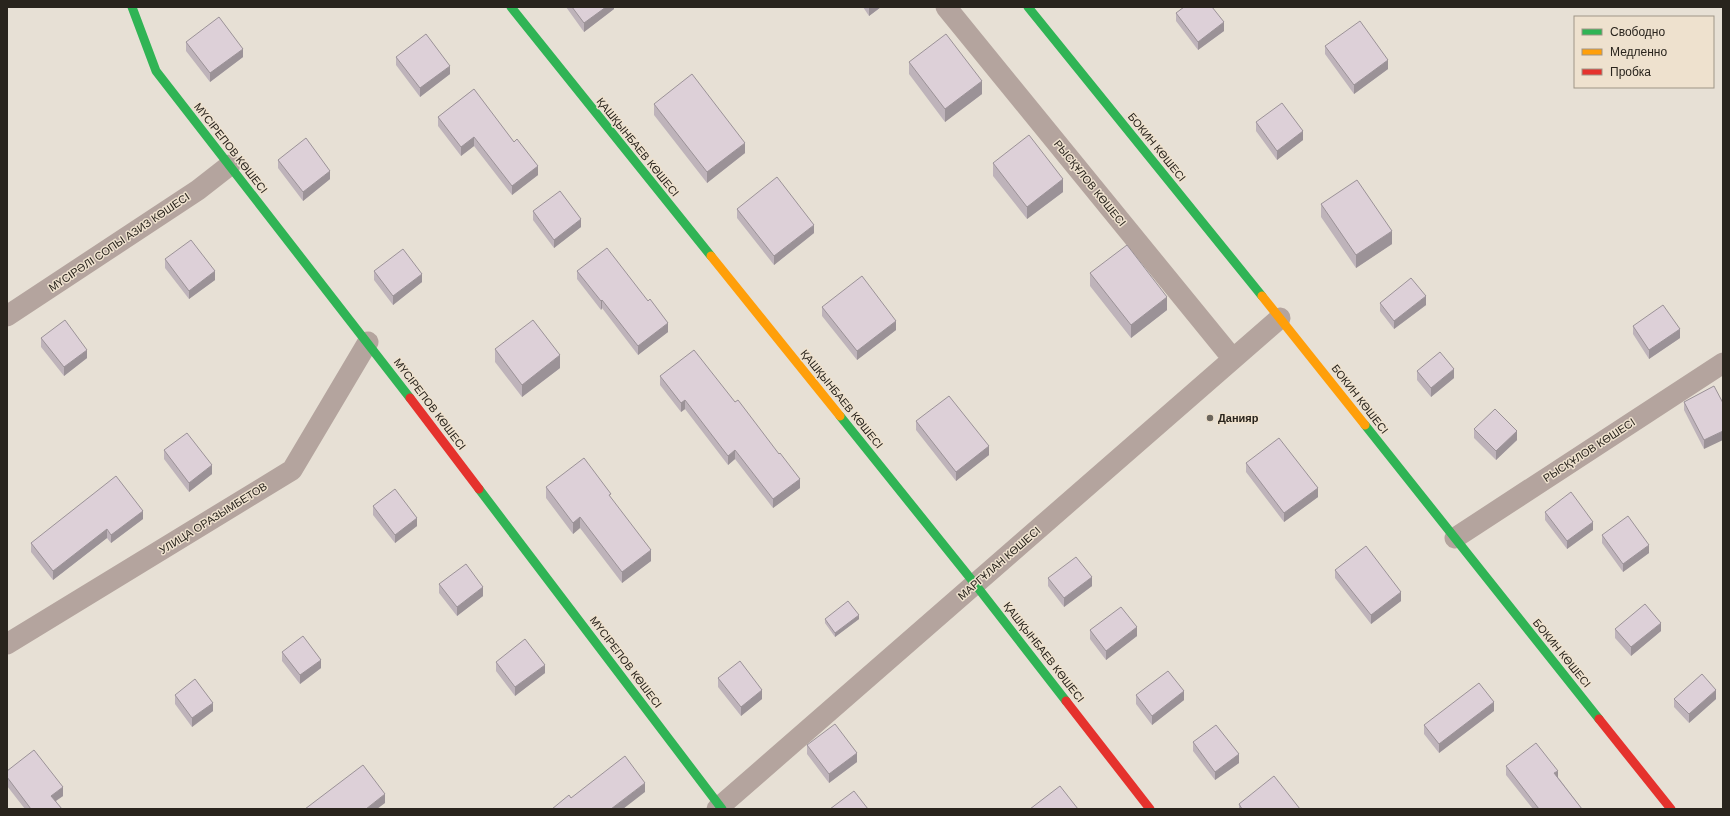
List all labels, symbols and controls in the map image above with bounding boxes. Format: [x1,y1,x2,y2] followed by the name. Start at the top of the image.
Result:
[1574,16,1714,88] legend
[1610,25,1665,39] text: Свободно
[1610,45,1667,59] text: Медленно
[1610,65,1651,79] text: Пробка
[595,95,681,199] street label: ҚАШҚЫНБАЕВ КӨШЕСІ
[192,100,270,196] street label: МҮСІРЕПОВ КӨШЕСІ
[1126,110,1188,184] street label: БОКИН КӨШЕСІ
[1052,138,1128,228] street label: РЫСҚҰЛОВ КӨШЕСІ
[46,190,192,294] street label: МҮСІРӘЛІ СОПЫ АЗИЗ КӨШЕСІ
[799,347,885,451] street label: ҚАШҚЫНБАЕВ КӨШЕСІ
[392,356,468,452] street label: МҮСІРЕПОВ КӨШЕСІ
[1329,362,1391,436] street label: БОКИН КӨШЕСІ
[1218,412,1259,424] place label: Данияр
[1205,413,1215,423] marker: Данияр
[1541,416,1637,484] street label: РЫСҚҰЛОВ КӨШЕСІ
[157,480,269,556] street label: УЛИЦА ОРАЗЫМБЕТОВ
[955,524,1043,602] street label: МАРГҰЛАН КӨШЕСІ
[1001,600,1087,704] street label: ҚАШҚЫНБАЕВ КӨШЕСІ
[588,614,664,710] street label: МҮСІРЕПОВ КӨШЕСІ
[1531,616,1593,690] street label: БОКИН КӨШЕСІ

